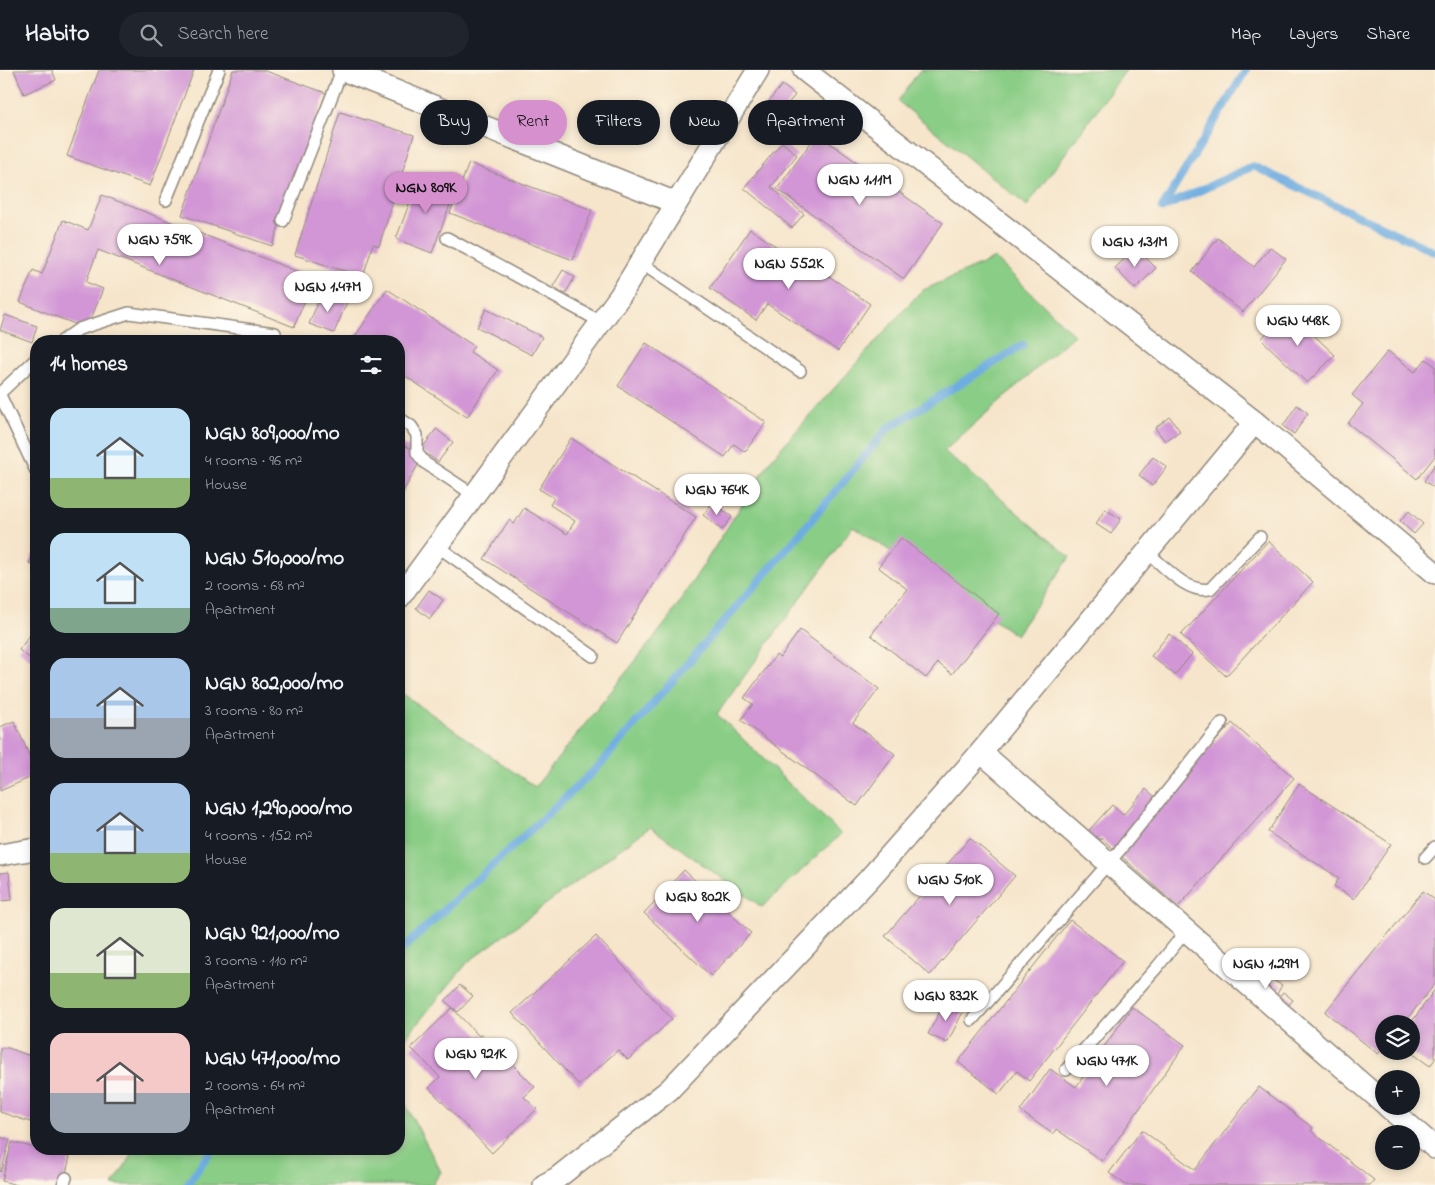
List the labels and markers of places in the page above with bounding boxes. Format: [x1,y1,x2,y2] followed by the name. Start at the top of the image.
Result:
[803,164,917,206] pin: NGN 1.11M
[374,172,478,214] pin: NGN 809K
[108,224,212,266] pin: NGN 759K
[1078,226,1192,268] pin: NGN 1.31M
[737,248,841,290] pin: NGN 552K
[271,270,385,313] pin: NGN 1.47M
[1246,304,1350,347] pin: NGN 448K
[665,474,769,516] pin: NGN 764K
[898,864,1002,906] pin: NGN 510K
[646,880,750,923] pin: NGN 802K
[1209,948,1323,990] pin: NGN 1.29M
[894,980,998,1022] pin: NGN 832K
[424,1038,528,1080] pin: NGN 921K
[1055,1044,1159,1087] pin: NGN 471K

